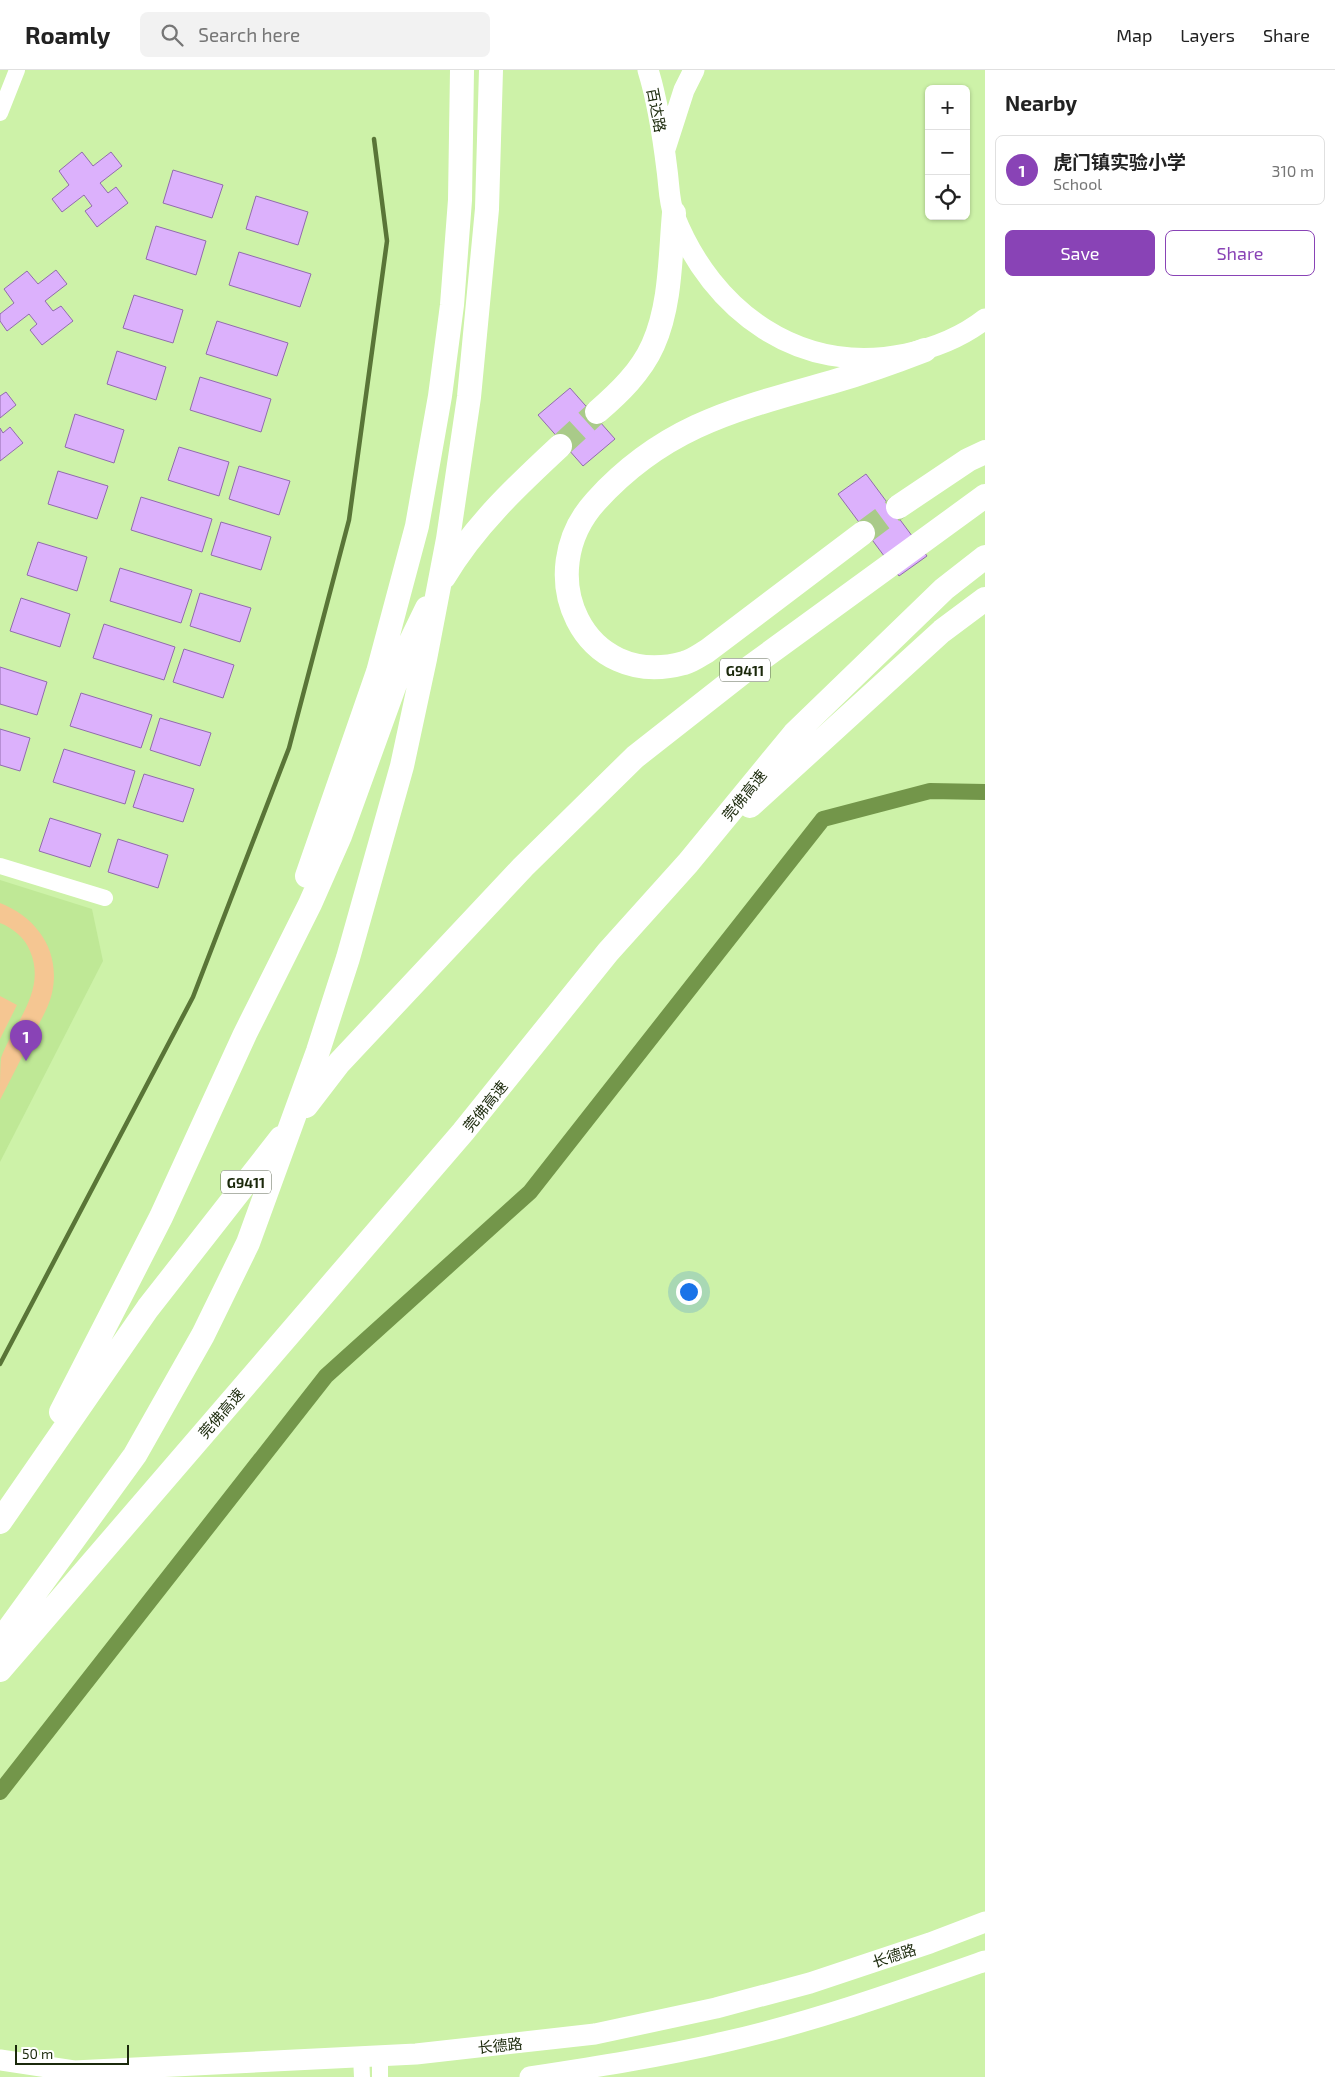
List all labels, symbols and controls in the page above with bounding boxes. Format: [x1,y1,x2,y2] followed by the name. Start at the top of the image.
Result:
[140,12,490,57] search box
[25,20,110,49] text: Roamly
[158,21,186,49] icon: search
[198,23,300,46] text: Search here
[1116,24,1152,46] text: Map
[1180,24,1235,46] text: Layers
[1263,24,1310,46] text: Share
[925,85,970,220] map controls
[925,85,970,130] button: +
[644,86,670,134] street label: 百达路
[1005,90,1077,115] text: Nearby
[925,130,970,175] button: −
[1053,150,1186,173] text: 虎门镇实验小学
[1019,161,1025,180] text: 1
[1272,161,1314,180] text: 310 m
[1053,174,1102,193] text: School
[925,175,970,220] button: locate
[1005,230,1155,276] button: Save
[1165,230,1315,276] button: Share
[720,658,770,682] road number: G9411
[718,766,770,824] street label: 莞佛高速
[10,1020,42,1061] pin: 1
[459,1077,511,1135] street label: 莞佛高速
[221,1170,271,1194] road number: G9411
[676,1279,702,1305] your location
[195,1384,247,1442] street label: 莞佛高速
[870,1939,918,1971] street label: 长德路
[477,2034,523,2056] street label: 长德路
[15,2042,129,2065] scale bar
[22,2045,53,2062] text: 50 m

